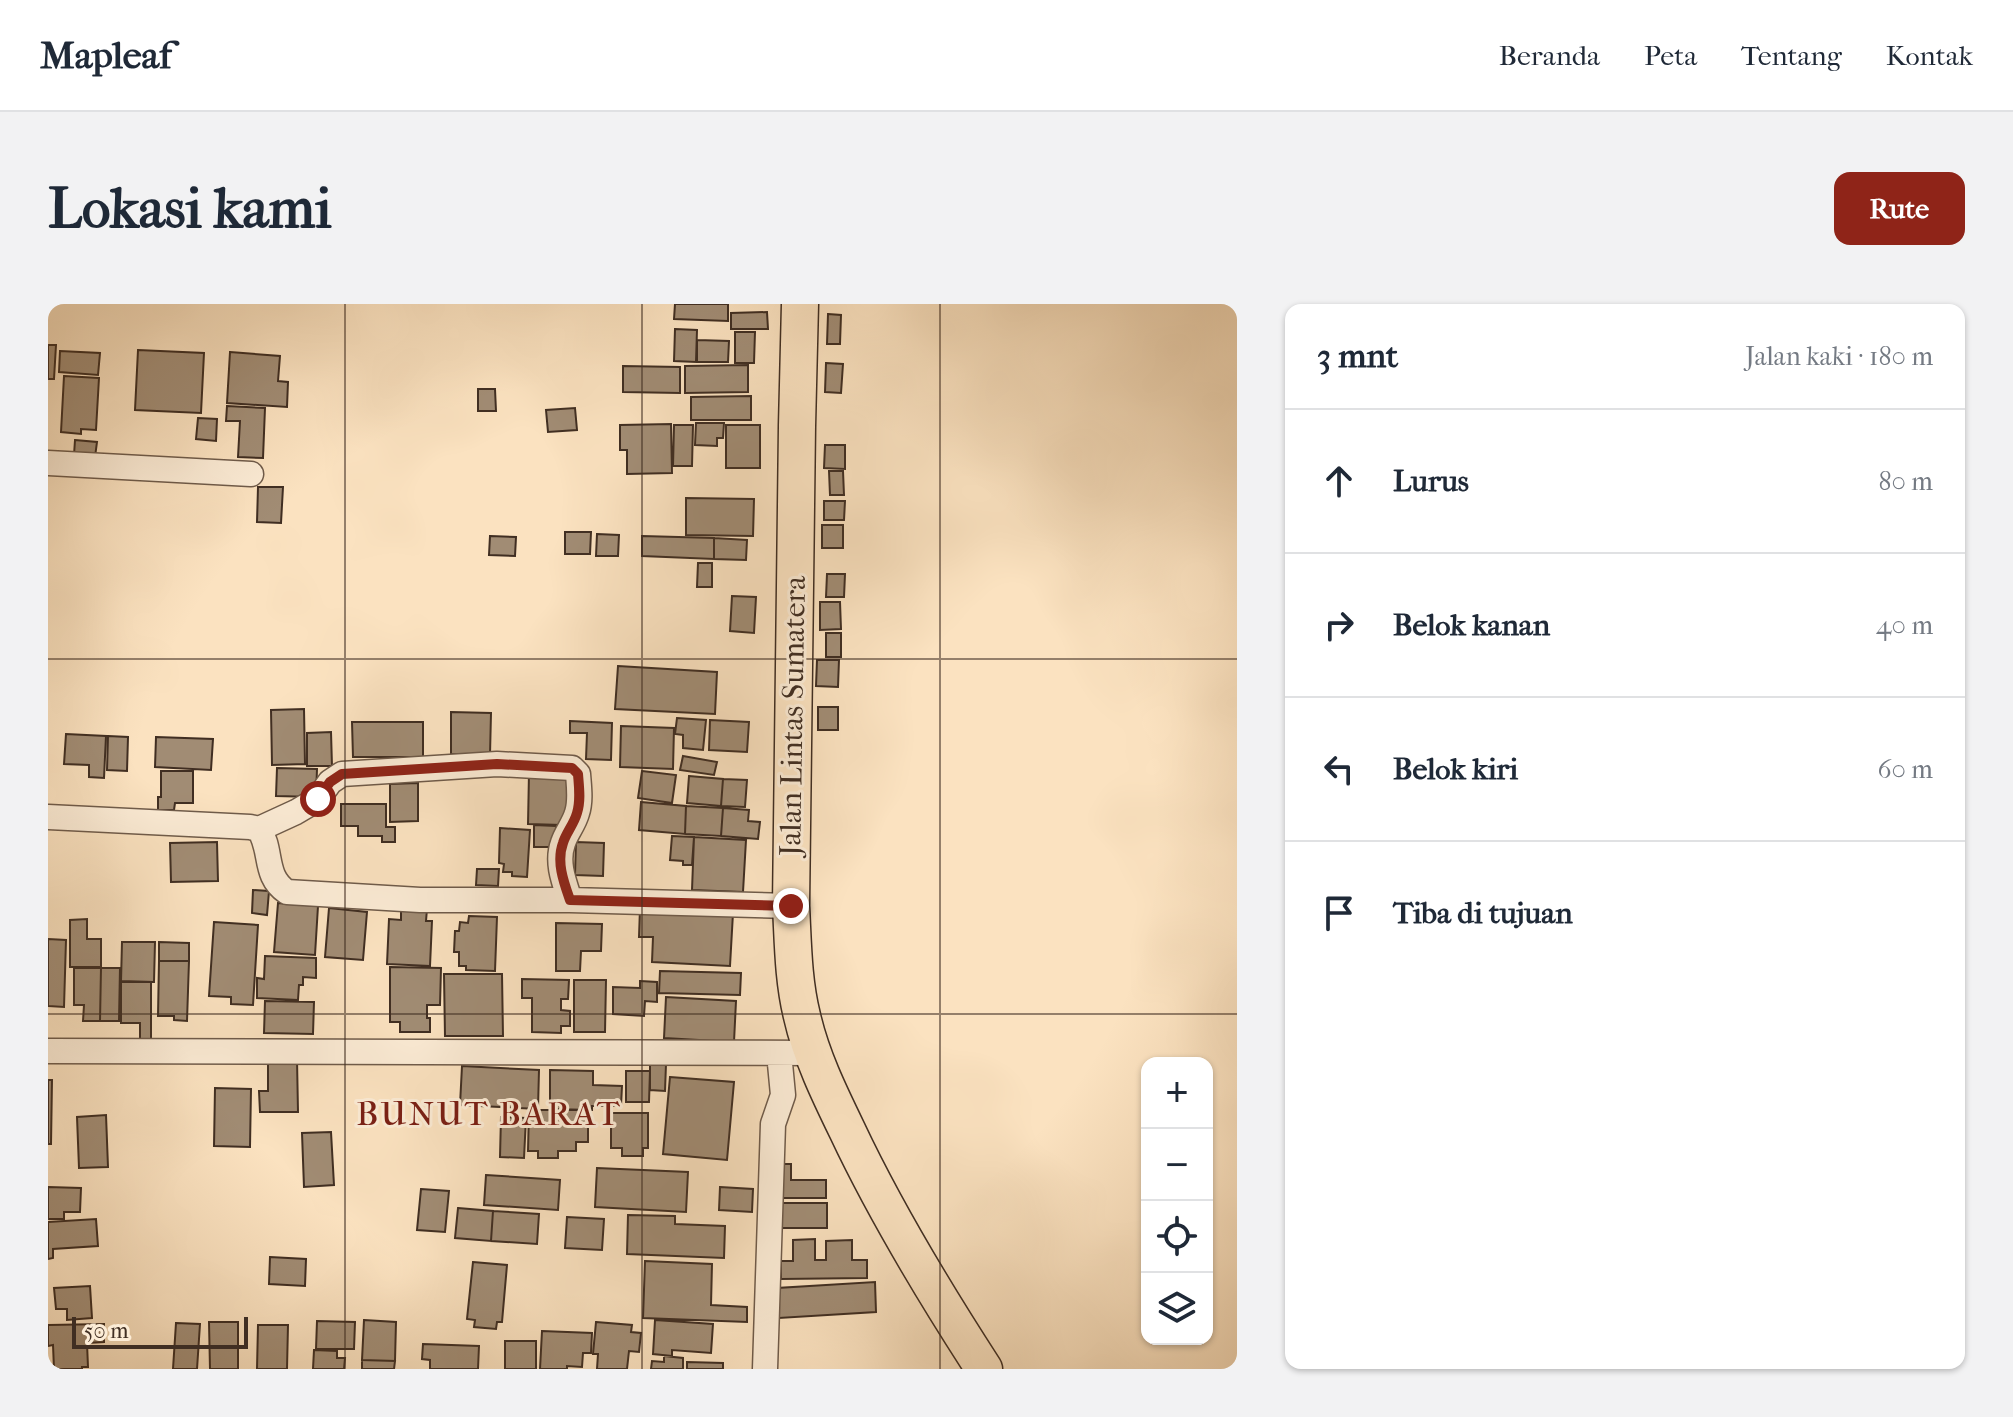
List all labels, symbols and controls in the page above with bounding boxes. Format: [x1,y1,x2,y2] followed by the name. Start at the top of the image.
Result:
[40,33,172,78] text: Mapleaf
[1499,39,1600,72] text: Beranda
[1644,39,1697,72] text: Peta
[1741,39,1842,72] text: Tentang
[1886,39,1973,72] text: Kontak
[1834,172,1965,245] button: Rute
[48,176,332,241] text: Lokasi kami
[1317,336,1398,376] text: 3 mnt
[1745,341,1933,372] text: Jalan kaki · 180 m
[1317,459,1361,503] icon: ahead
[1393,464,1469,499] text: Lurus
[1878,466,1933,497] text: 80 m
[773,575,813,858] street label: Jalan Lintas Sumatera
[1317,603,1361,647] icon: right
[1393,608,1550,643] text: Belok kanan
[1876,610,1933,641] text: 40 m
[1317,747,1361,791] icon: left
[1393,752,1518,787] text: Belok kiri
[1877,754,1933,785] text: 60 m
[300,781,336,817] route start
[773,888,809,924] route end
[1317,891,1361,935] icon: arrive
[1393,896,1573,931] text: Tiba di tujuan
[1141,1057,1213,1345] map controls
[1141,1057,1213,1129] button: +
[356,1094,622,1134] district label: BUNUT BARAT
[1141,1129,1213,1201] button: −
[1141,1201,1213,1273] button: locate
[1141,1273,1213,1345] button: layers
[72,1313,248,1349] scale bar
[84,1318,129,1344] text: 50 m

